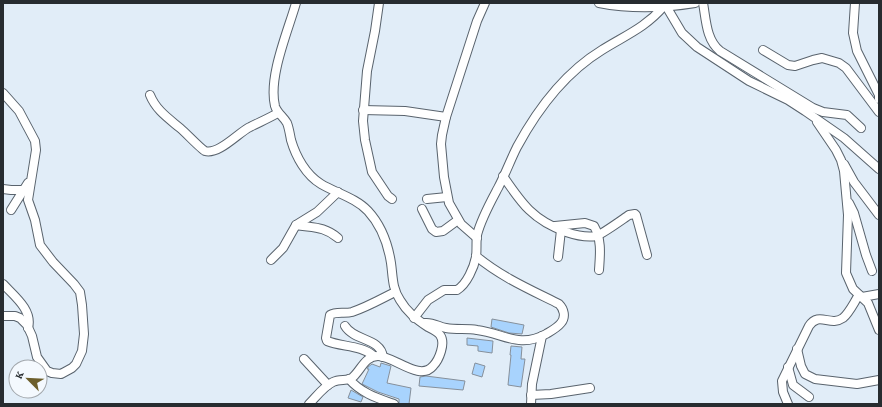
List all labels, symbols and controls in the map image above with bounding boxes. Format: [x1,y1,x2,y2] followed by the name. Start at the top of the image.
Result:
[8,359,48,399] north arrow
[12,368,26,381] text: K

